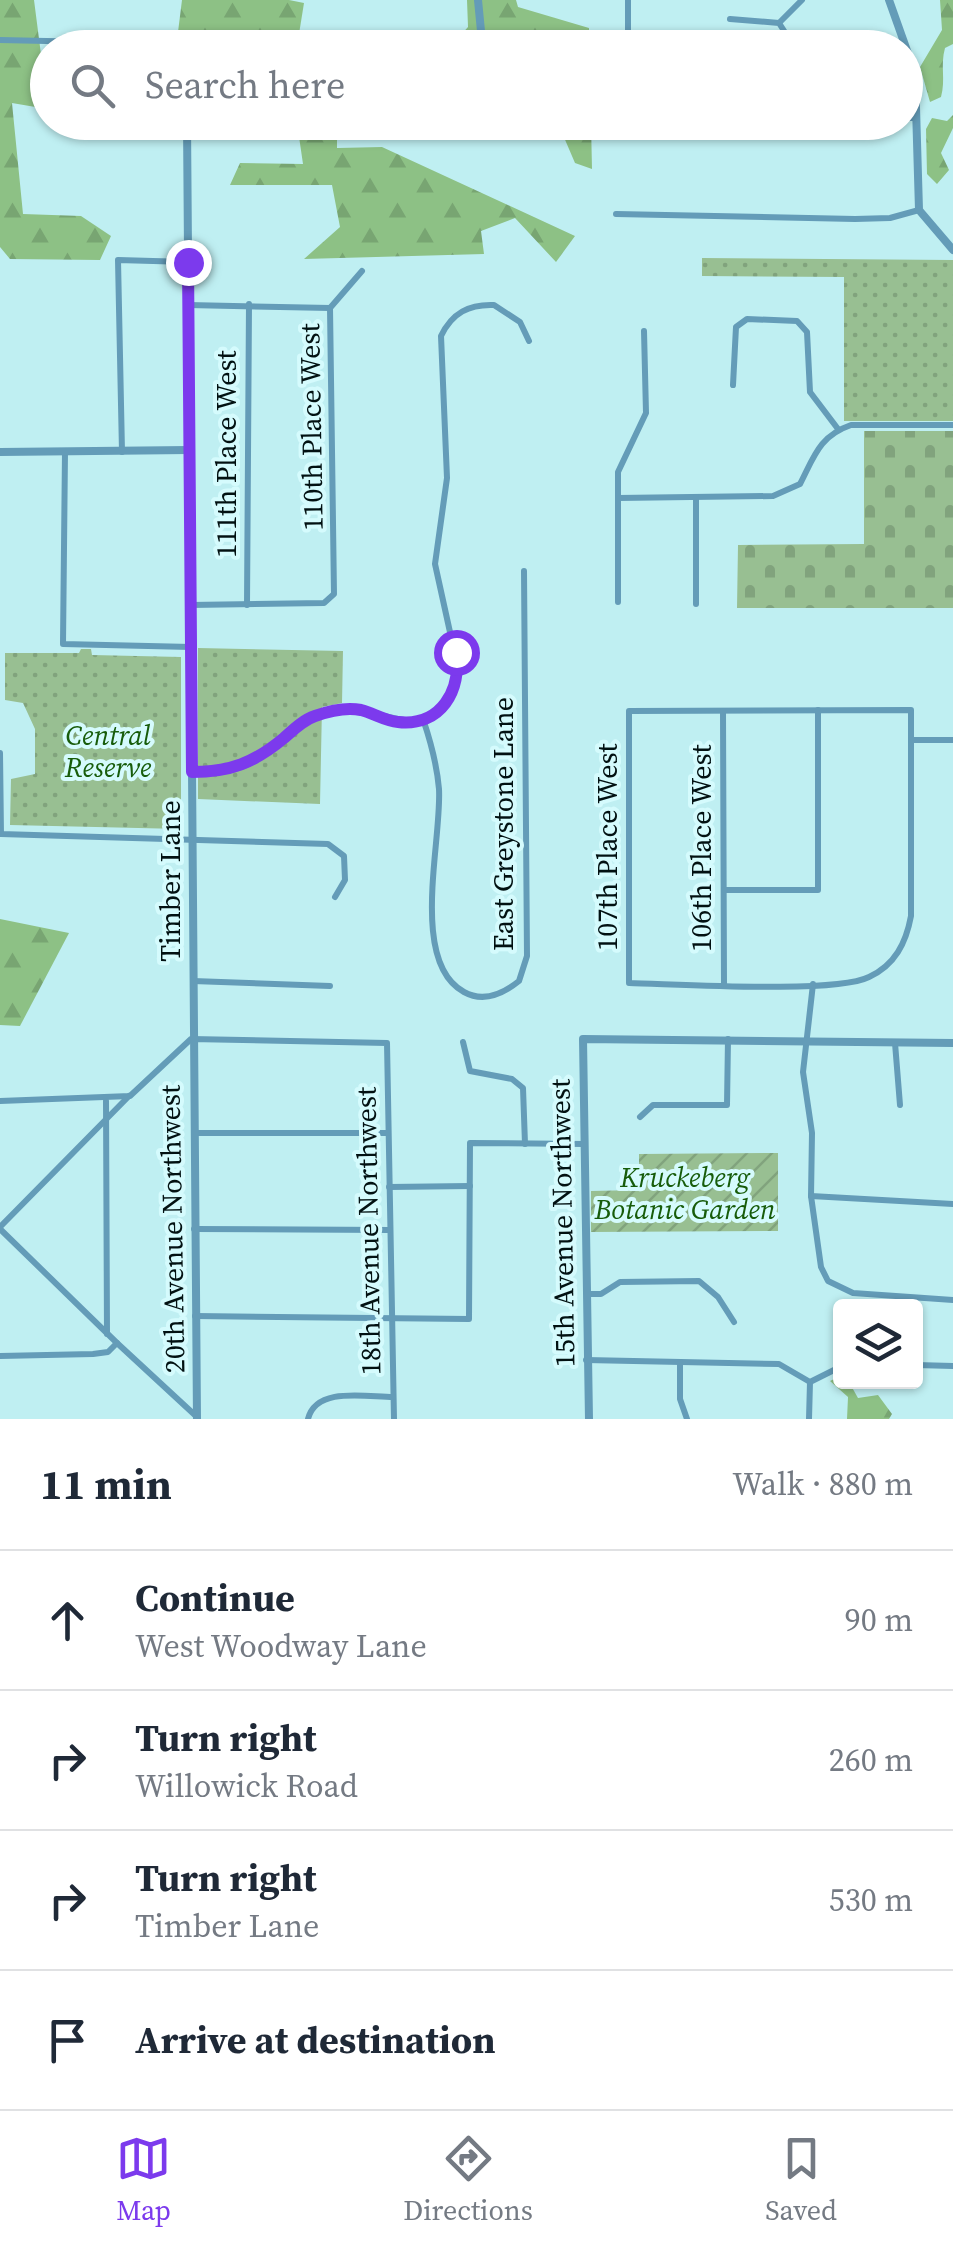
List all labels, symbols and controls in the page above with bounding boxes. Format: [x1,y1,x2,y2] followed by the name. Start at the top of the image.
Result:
[30,30,923,140] search box
[65,58,120,113] icon: search
[145,59,345,111] text: Search here
[166,240,212,286] route end
[290,322,332,531] street label: 110th Place West
[207,349,245,558] street label: 111th Place West
[434,630,480,676] route start
[484,697,522,951] street label: East Greystone Lane
[64,716,152,786] park label: Central Reserve
[588,742,626,951] street label: 107th Place West
[682,743,720,952] street label: 106th Place West
[151,800,189,962] street label: Timber Lane
[540,1078,584,1367] street label: 15th Avenue Northwest
[150,1084,194,1373] street label: 20th Avenue Northwest
[346,1086,390,1375] street label: 18th Avenue Northwest
[593,1158,776,1228] park label: Kruckeberg Botanic Garden
[833,1299,923,1389] map controls
[833,1299,923,1389] button: layers
[40,1455,172,1513] text: 11 min
[732,1462,913,1506] text: Walk · 880 m
[135,1572,295,1624] text: Continue
[40,1593,95,1648] icon: ahead
[845,1598,913,1642] text: 90 m
[135,1624,427,1668] text: West Woodway Lane
[135,1712,317,1764] text: Turn right
[40,1733,95,1788] icon: right
[829,1738,913,1782] text: 260 m
[135,1764,358,1808] text: Willowick Road
[135,1852,317,1904] text: Turn right
[40,1873,95,1928] icon: right
[829,1878,913,1922] text: 530 m
[135,1904,319,1948] text: Timber Lane
[40,2013,95,2068] icon: arrive
[135,2014,496,2066] text: Arrive at destination
[116,2131,171,2229] tab: Map
[403,2131,533,2229] tab: Directions
[765,2131,837,2229] tab: Saved

